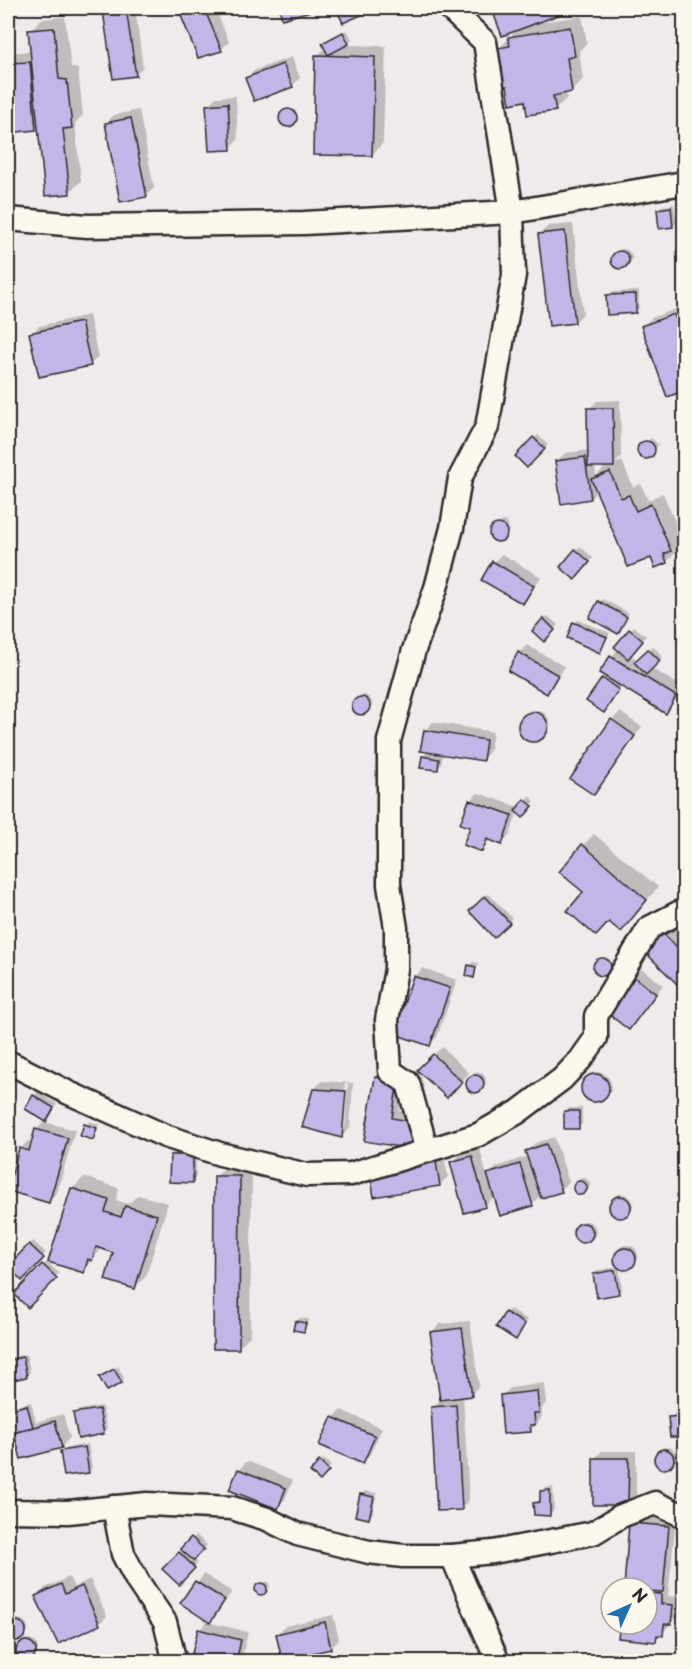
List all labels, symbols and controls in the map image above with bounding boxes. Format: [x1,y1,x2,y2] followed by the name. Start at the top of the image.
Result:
[599,1576,659,1636] north arrow
[627,1582,653,1608] text: N

